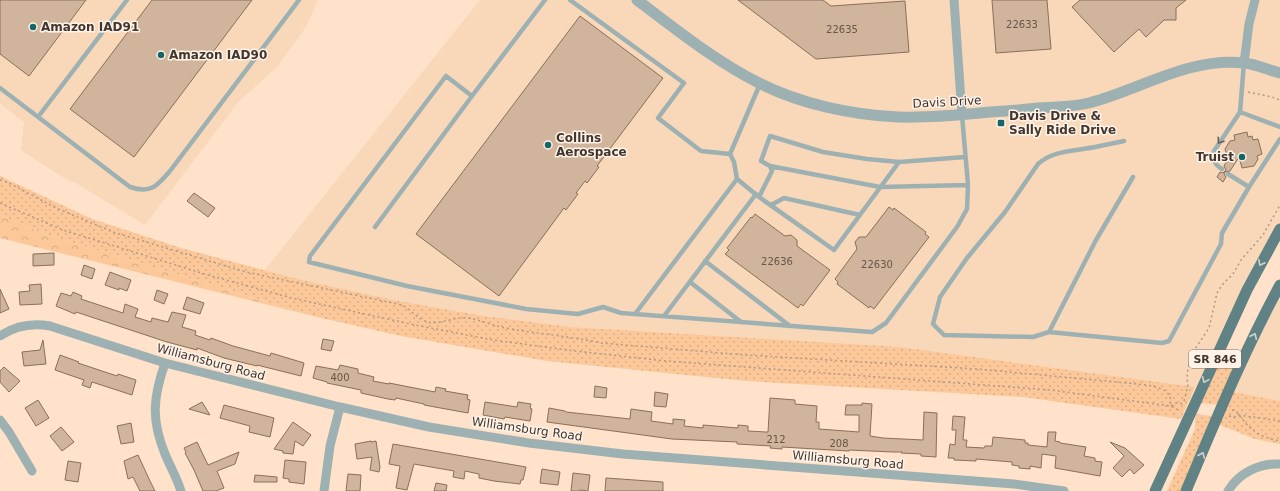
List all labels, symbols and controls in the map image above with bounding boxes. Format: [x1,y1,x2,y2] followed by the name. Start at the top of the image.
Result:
[1006,19,1038,30] house number: 22633
[41,20,139,34] place label: Amazon IAD91
[28,22,38,32] marker: Amazon IAD91
[826,24,858,35] house number: 22635
[169,48,267,62] place label: Amazon IAD90
[156,50,166,60] marker: Amazon IAD90
[912,93,982,111] street label: Davis Drive
[1009,109,1116,137] place label: Davis Drive & Sally Ride Drive
[996,118,1006,128] marker: Davis Drive & Sally Ride Drive
[556,131,627,159] place label: Collins Aerospace
[1218,136,1225,143] one-way arrow
[543,140,553,150] marker: Collins Aerospace
[1196,150,1234,164] place label: Truist
[1237,152,1247,162] marker: Truist
[761,256,793,267] house number: 22636
[1258,258,1265,266] one-way arrow
[861,259,893,270] house number: 22630
[1250,333,1258,340] one-way arrow
[155,341,267,383] street label: Williamsburg Road
[1189,350,1241,368] road number: SR 846
[330,372,350,383] house number: 400
[1202,376,1210,383] one-way arrow
[471,414,583,444] street label: Williamsburg Road
[766,434,786,445] house number: 212
[829,438,849,449] house number: 208
[792,448,904,472] street label: Williamsburg Road
[1197,452,1205,459] one-way arrow

